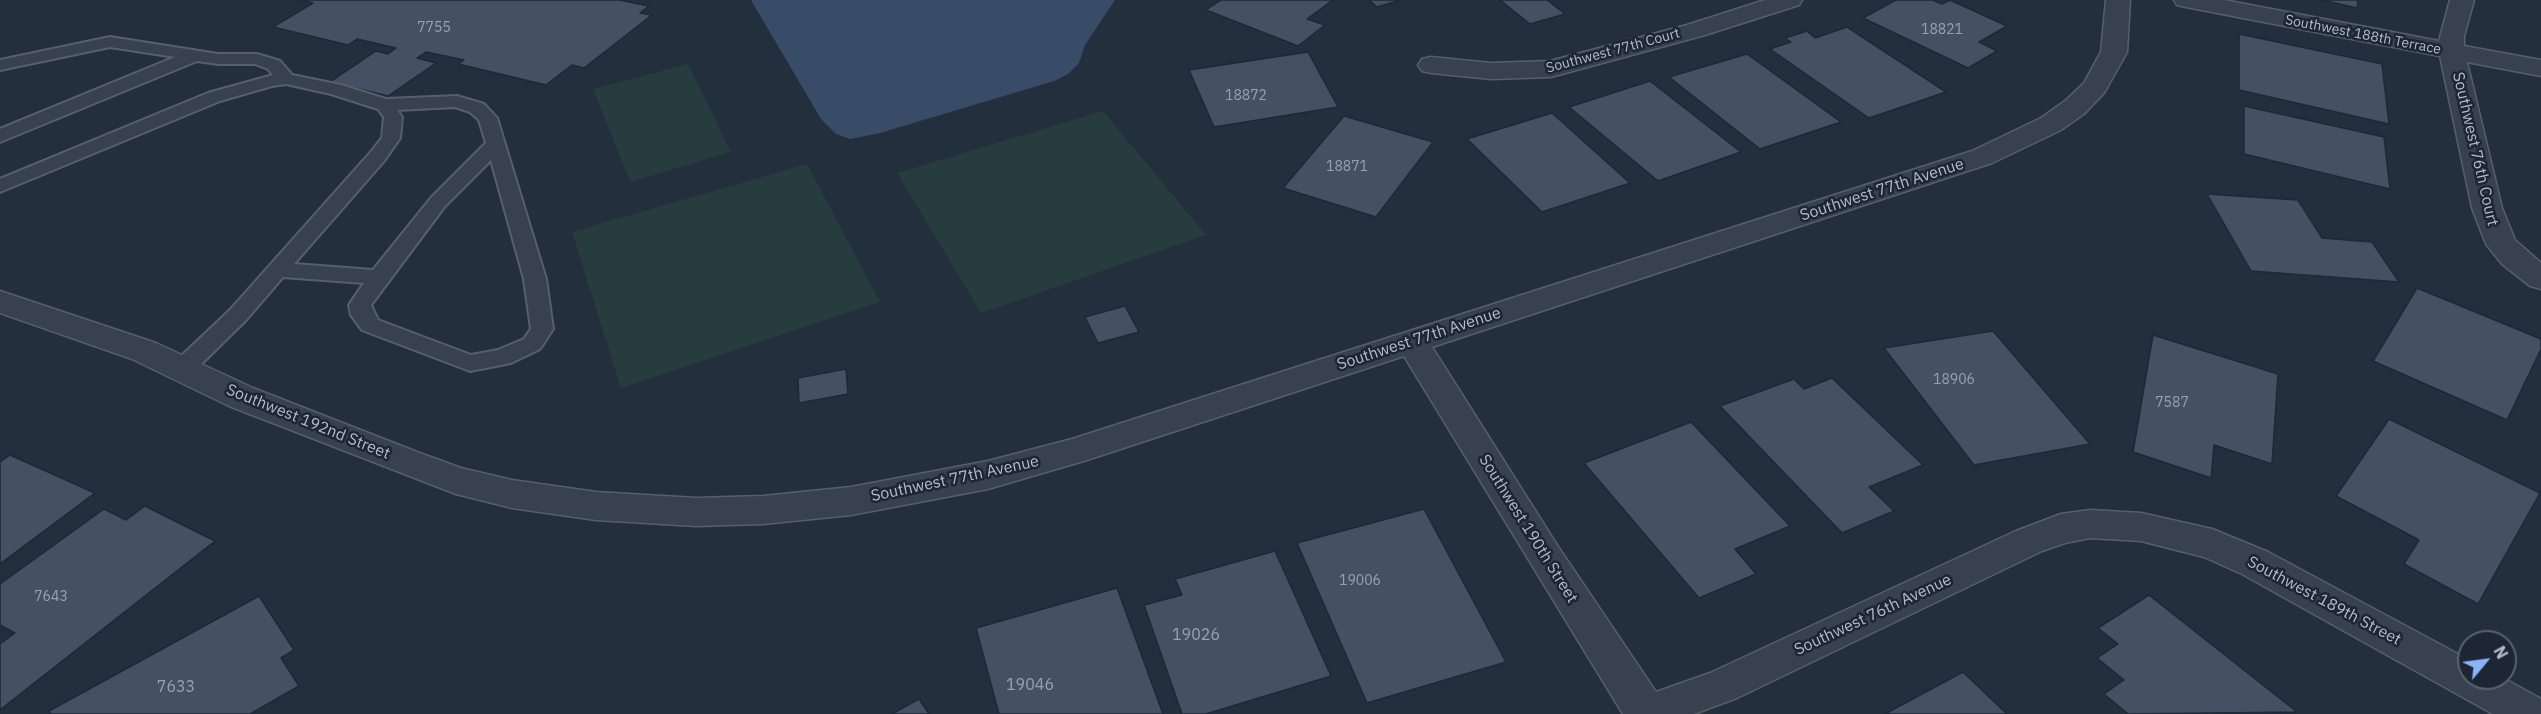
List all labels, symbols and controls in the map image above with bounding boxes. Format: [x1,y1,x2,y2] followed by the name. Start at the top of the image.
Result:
[2284,12,2442,58] street label: Southwest 188th Terrace
[417,20,451,36] house number: 7755
[1921,22,1963,38] house number: 18821
[1544,25,1682,77] street label: Southwest 77th Court
[2448,70,2502,228] street label: Southwest 76th Court
[1225,88,1267,104] house number: 18872
[1798,154,1966,226] street label: Southwest 77th Avenue
[1326,159,1368,175] house number: 18871
[1335,303,1503,375] street label: Southwest 77th Avenue
[1933,372,1975,388] house number: 18906
[223,380,393,464] street label: Southwest 192nd Street
[2155,395,2189,411] house number: 7587
[1474,451,1582,607] street label: Southwest 190th Street
[869,452,1041,506] street label: Southwest 77th Avenue
[2244,552,2404,650] street label: Southwest 189th Street
[1791,570,1955,660] street label: Southwest 76th Avenue
[1339,573,1381,589] house number: 19006
[34,589,68,605] house number: 7643
[1172,625,1220,645] house number: 19026
[2457,630,2517,690] north arrow
[2489,642,2513,662] text: N
[1006,675,1054,695] house number: 19046
[157,677,195,697] house number: 7633

